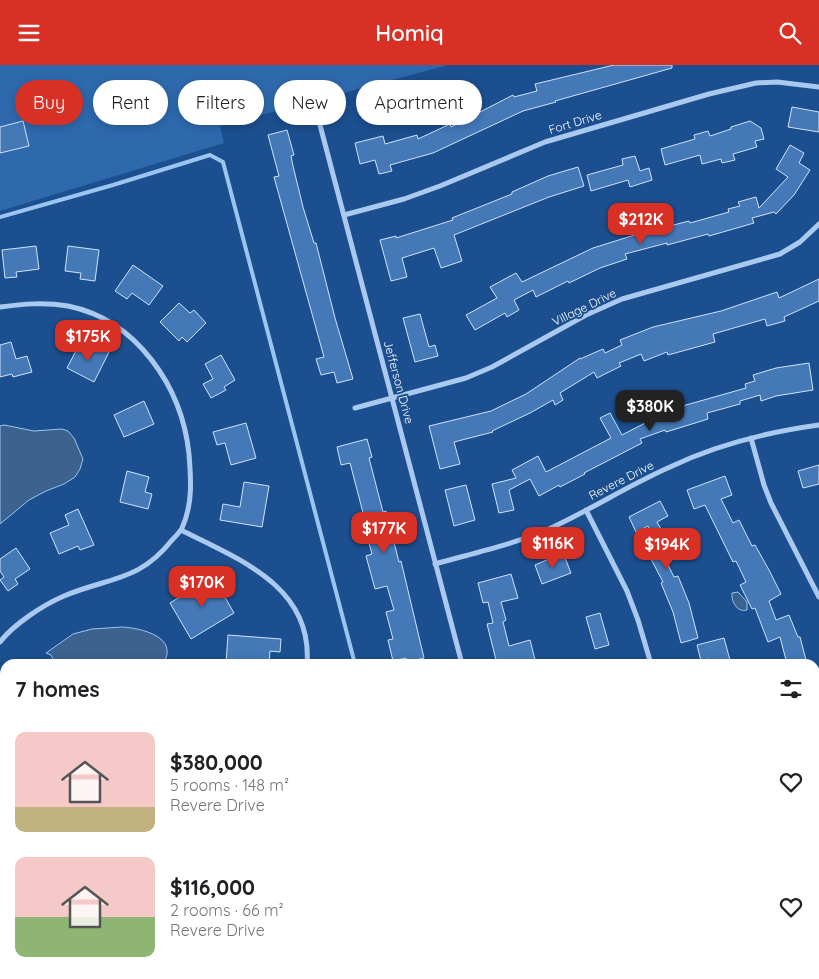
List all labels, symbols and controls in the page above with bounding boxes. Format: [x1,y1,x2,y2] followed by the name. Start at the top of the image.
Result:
[15,19,43,47] icon: menu
[375,19,444,47] text: Homiq
[776,19,804,47] icon: search
[15,80,83,125] chip: Buy
[93,80,168,125] chip: Rent
[178,80,264,125] chip: Filters
[274,80,346,125] chip: New
[356,80,482,125] chip: Apartment
[547,107,604,137] street label: Fort Drive
[606,203,676,245] pin: $212K
[619,209,663,229] text: $212K
[549,285,619,329] street label: Village Drive
[53,319,123,362] pin: $175K
[66,326,110,346] text: $175K
[381,339,417,426] street label: Jefferson Drive
[615,389,685,432] pin: $380K
[626,396,674,416] text: $380K
[586,457,656,503] street label: Revere Drive
[349,511,419,554] pin: $177K
[362,518,406,538] text: $177K
[518,527,588,569] pin: $116K
[632,527,702,570] pin: $194K
[532,533,574,553] text: $116K
[645,534,689,554] text: $194K
[167,565,237,608] pin: $170K
[180,572,224,592] text: $170K
[777,675,805,703] icon: filters
[15,676,100,702] text: 7 homes
[170,749,263,775] text: $380,000
[55,752,115,812] icon: home
[777,768,805,796] icon: heart
[170,775,289,795] text: 5 rooms · 148 m²
[170,795,265,815] text: Revere Drive
[170,874,255,900] text: $116,000
[55,877,115,937] icon: home
[777,893,805,921] icon: heart
[170,900,284,920] text: 2 rooms · 66 m²
[170,920,265,940] text: Revere Drive

